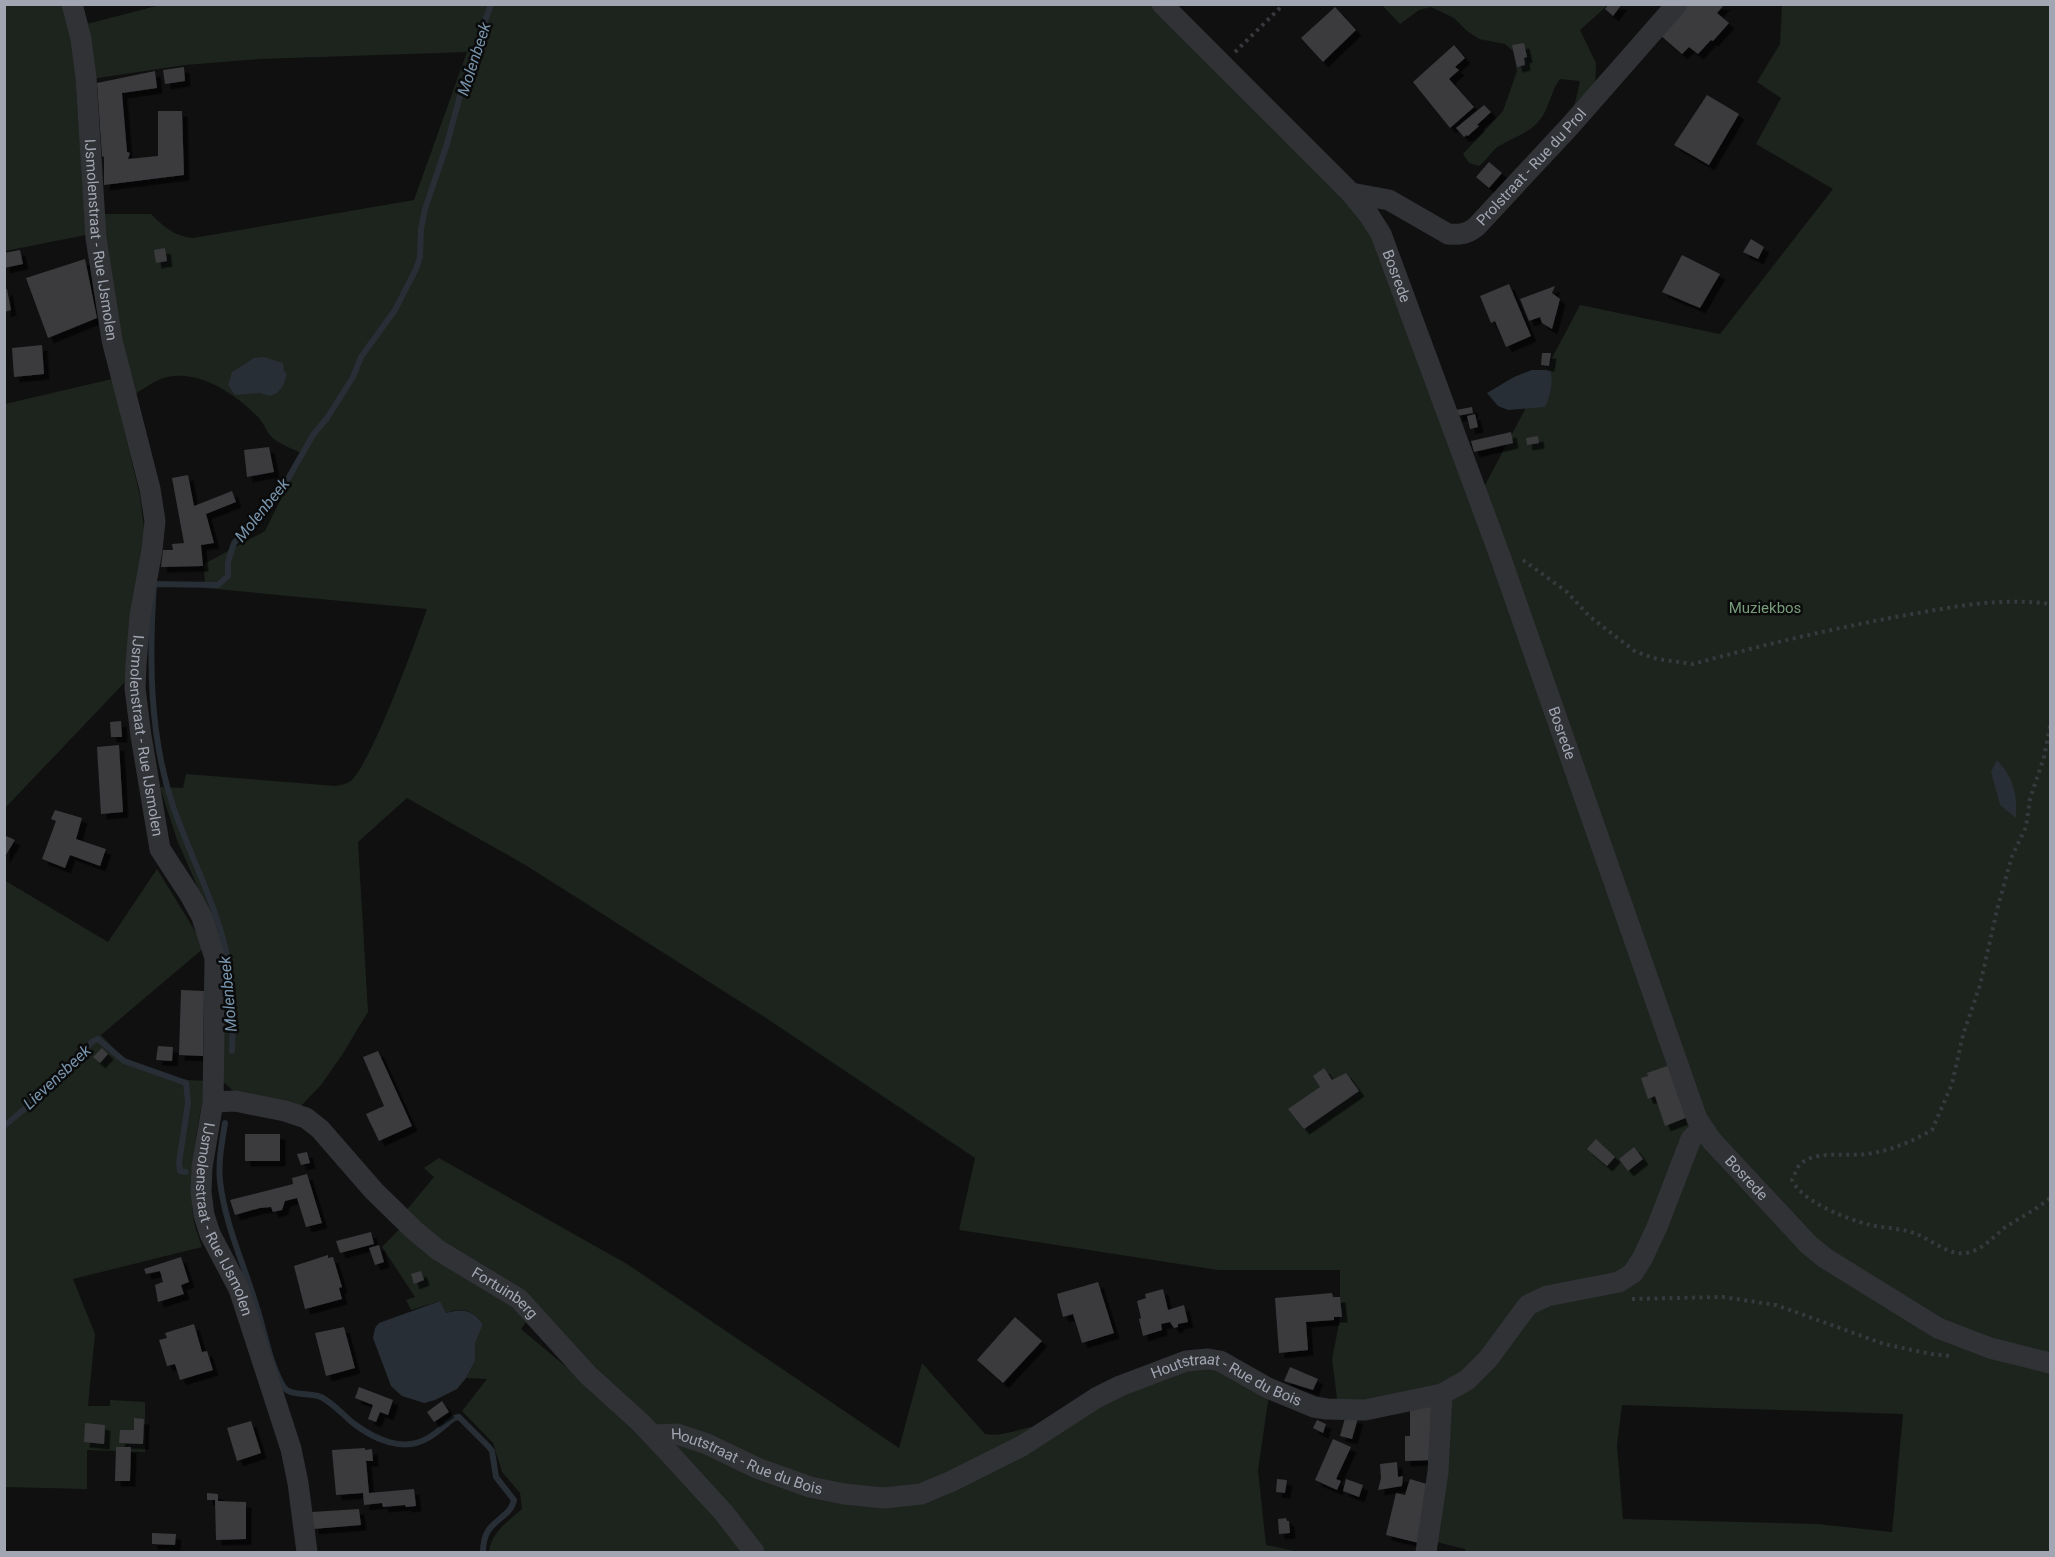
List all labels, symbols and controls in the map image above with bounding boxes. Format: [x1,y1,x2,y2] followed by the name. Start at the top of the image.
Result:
[453,19,495,98] water label: Molenbeek
[1473,105,1590,230] street label: Prolstraat - Rue du Prol
[81,138,121,342] street label: IJsmolenstraat - Rue IJsmolen
[1379,247,1415,305] street label: Bosrede
[231,474,294,546] water label: Molenbeek
[1729,599,1801,617] park label: Muziekbos
[126,634,167,838] street label: IJsmolenstraat - Rue IJsmolen
[1544,704,1580,762] street label: Bosrede
[215,954,241,1033] water label: Molenbeek
[19,1040,96,1113] water label: Lievensbeek
[192,1121,256,1318] street label: IJsmolenstraat - Rue IJsmolen
[1721,1152,1772,1204] street label: Bosrede
[469,1264,542,1323] street label: Fortuinberg
[1148,1350,1304,1410] street label: Houtstraat - Rue du Bois
[671,1425,824,1498] street label: Houtstraat - Rue du Bois

